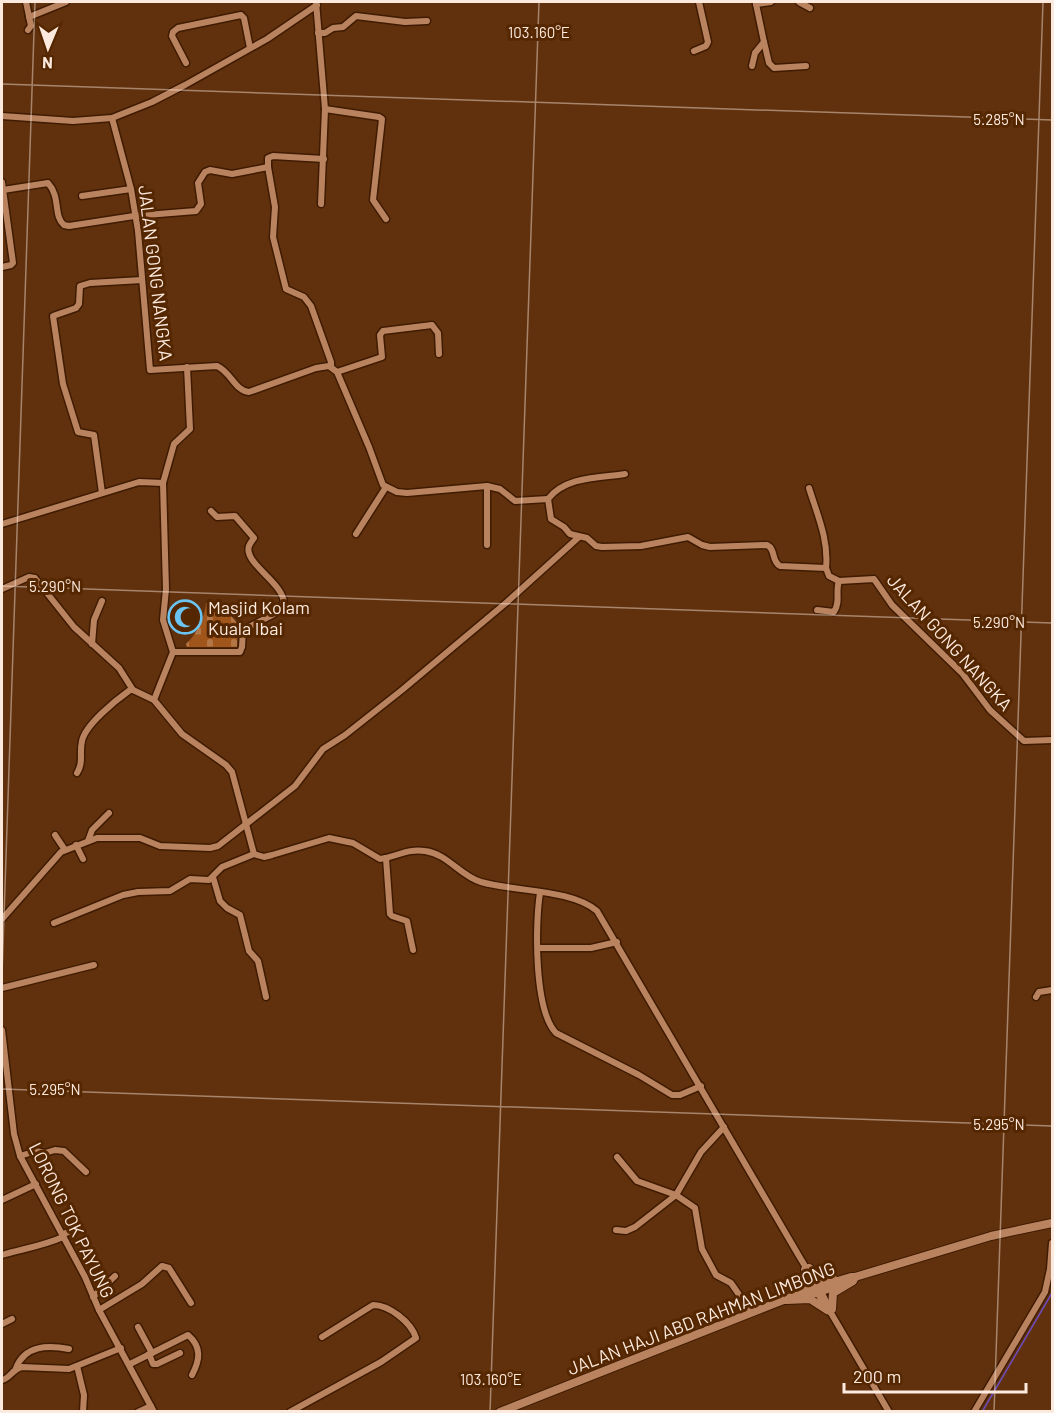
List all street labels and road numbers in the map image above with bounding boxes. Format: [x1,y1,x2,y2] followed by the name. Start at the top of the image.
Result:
[134,184,178,362] street label: JALAN GONG NANGKA
[883,569,1017,715] street label: JALAN GONG NANGKA
[25,1139,119,1301] street label: LORONG TOK PAYUNG
[564,1257,838,1379] street label: JALAN HAJI ABD RAHMAN LIMBONG

